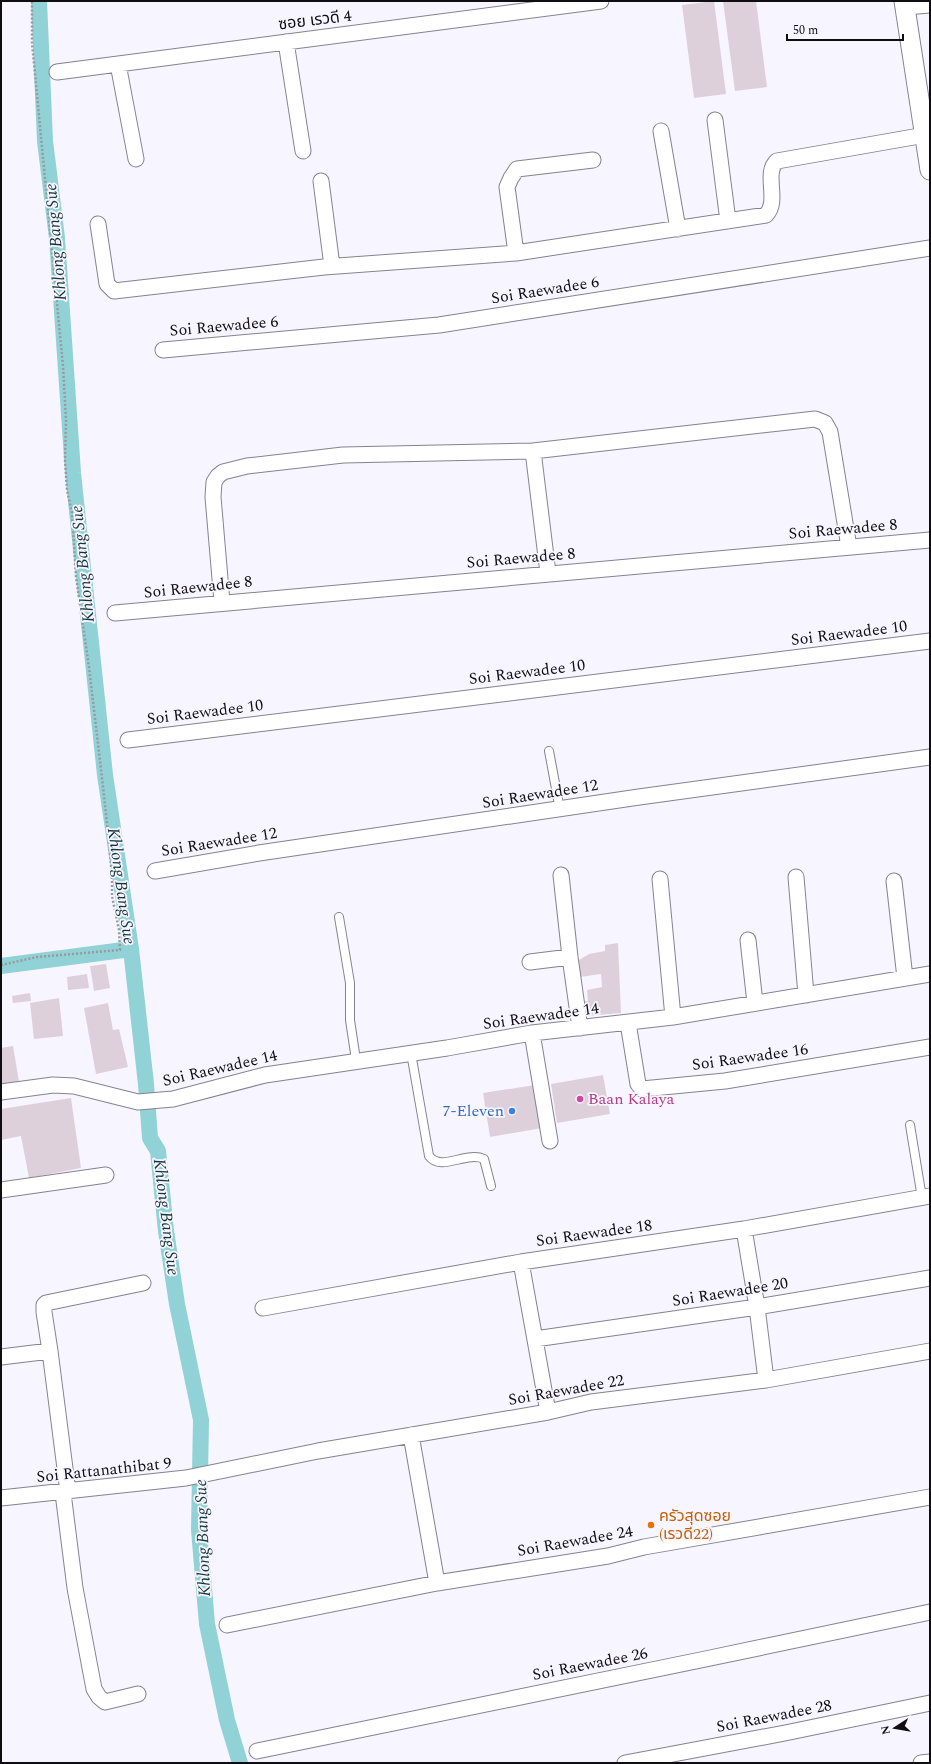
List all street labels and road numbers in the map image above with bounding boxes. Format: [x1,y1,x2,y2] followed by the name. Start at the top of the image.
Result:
[277,4,353,36] street label: ซอย เรวดี 4
[489,270,601,310] street label: Soi Raewadee 6
[169,309,279,343] street label: Soi Raewadee 6
[788,512,898,546] street label: Soi Raewadee 8
[466,541,576,575] street label: Soi Raewadee 8
[143,569,253,605] street label: Soi Raewadee 8
[789,614,909,652] street label: Soi Raewadee 10
[467,653,587,691] street label: Soi Raewadee 10
[145,693,265,731] street label: Soi Raewadee 10
[480,773,600,815] street label: Soi Raewadee 12
[159,821,279,863] street label: Soi Raewadee 12
[481,996,601,1036] street label: Soi Raewadee 14
[690,1037,810,1077] street label: Soi Raewadee 16
[160,1043,280,1093] street label: Soi Raewadee 14
[534,1213,654,1253] street label: Soi Raewadee 18
[670,1271,790,1313] street label: Soi Raewadee 20
[506,1368,626,1412] street label: Soi Raewadee 22
[35,1451,173,1489] street label: Soi Rattanathibat 9
[515,1519,635,1563] street label: Soi Raewadee 24
[530,1641,650,1687] street label: Soi Raewadee 26
[714,1693,834,1739] street label: Soi Raewadee 28

